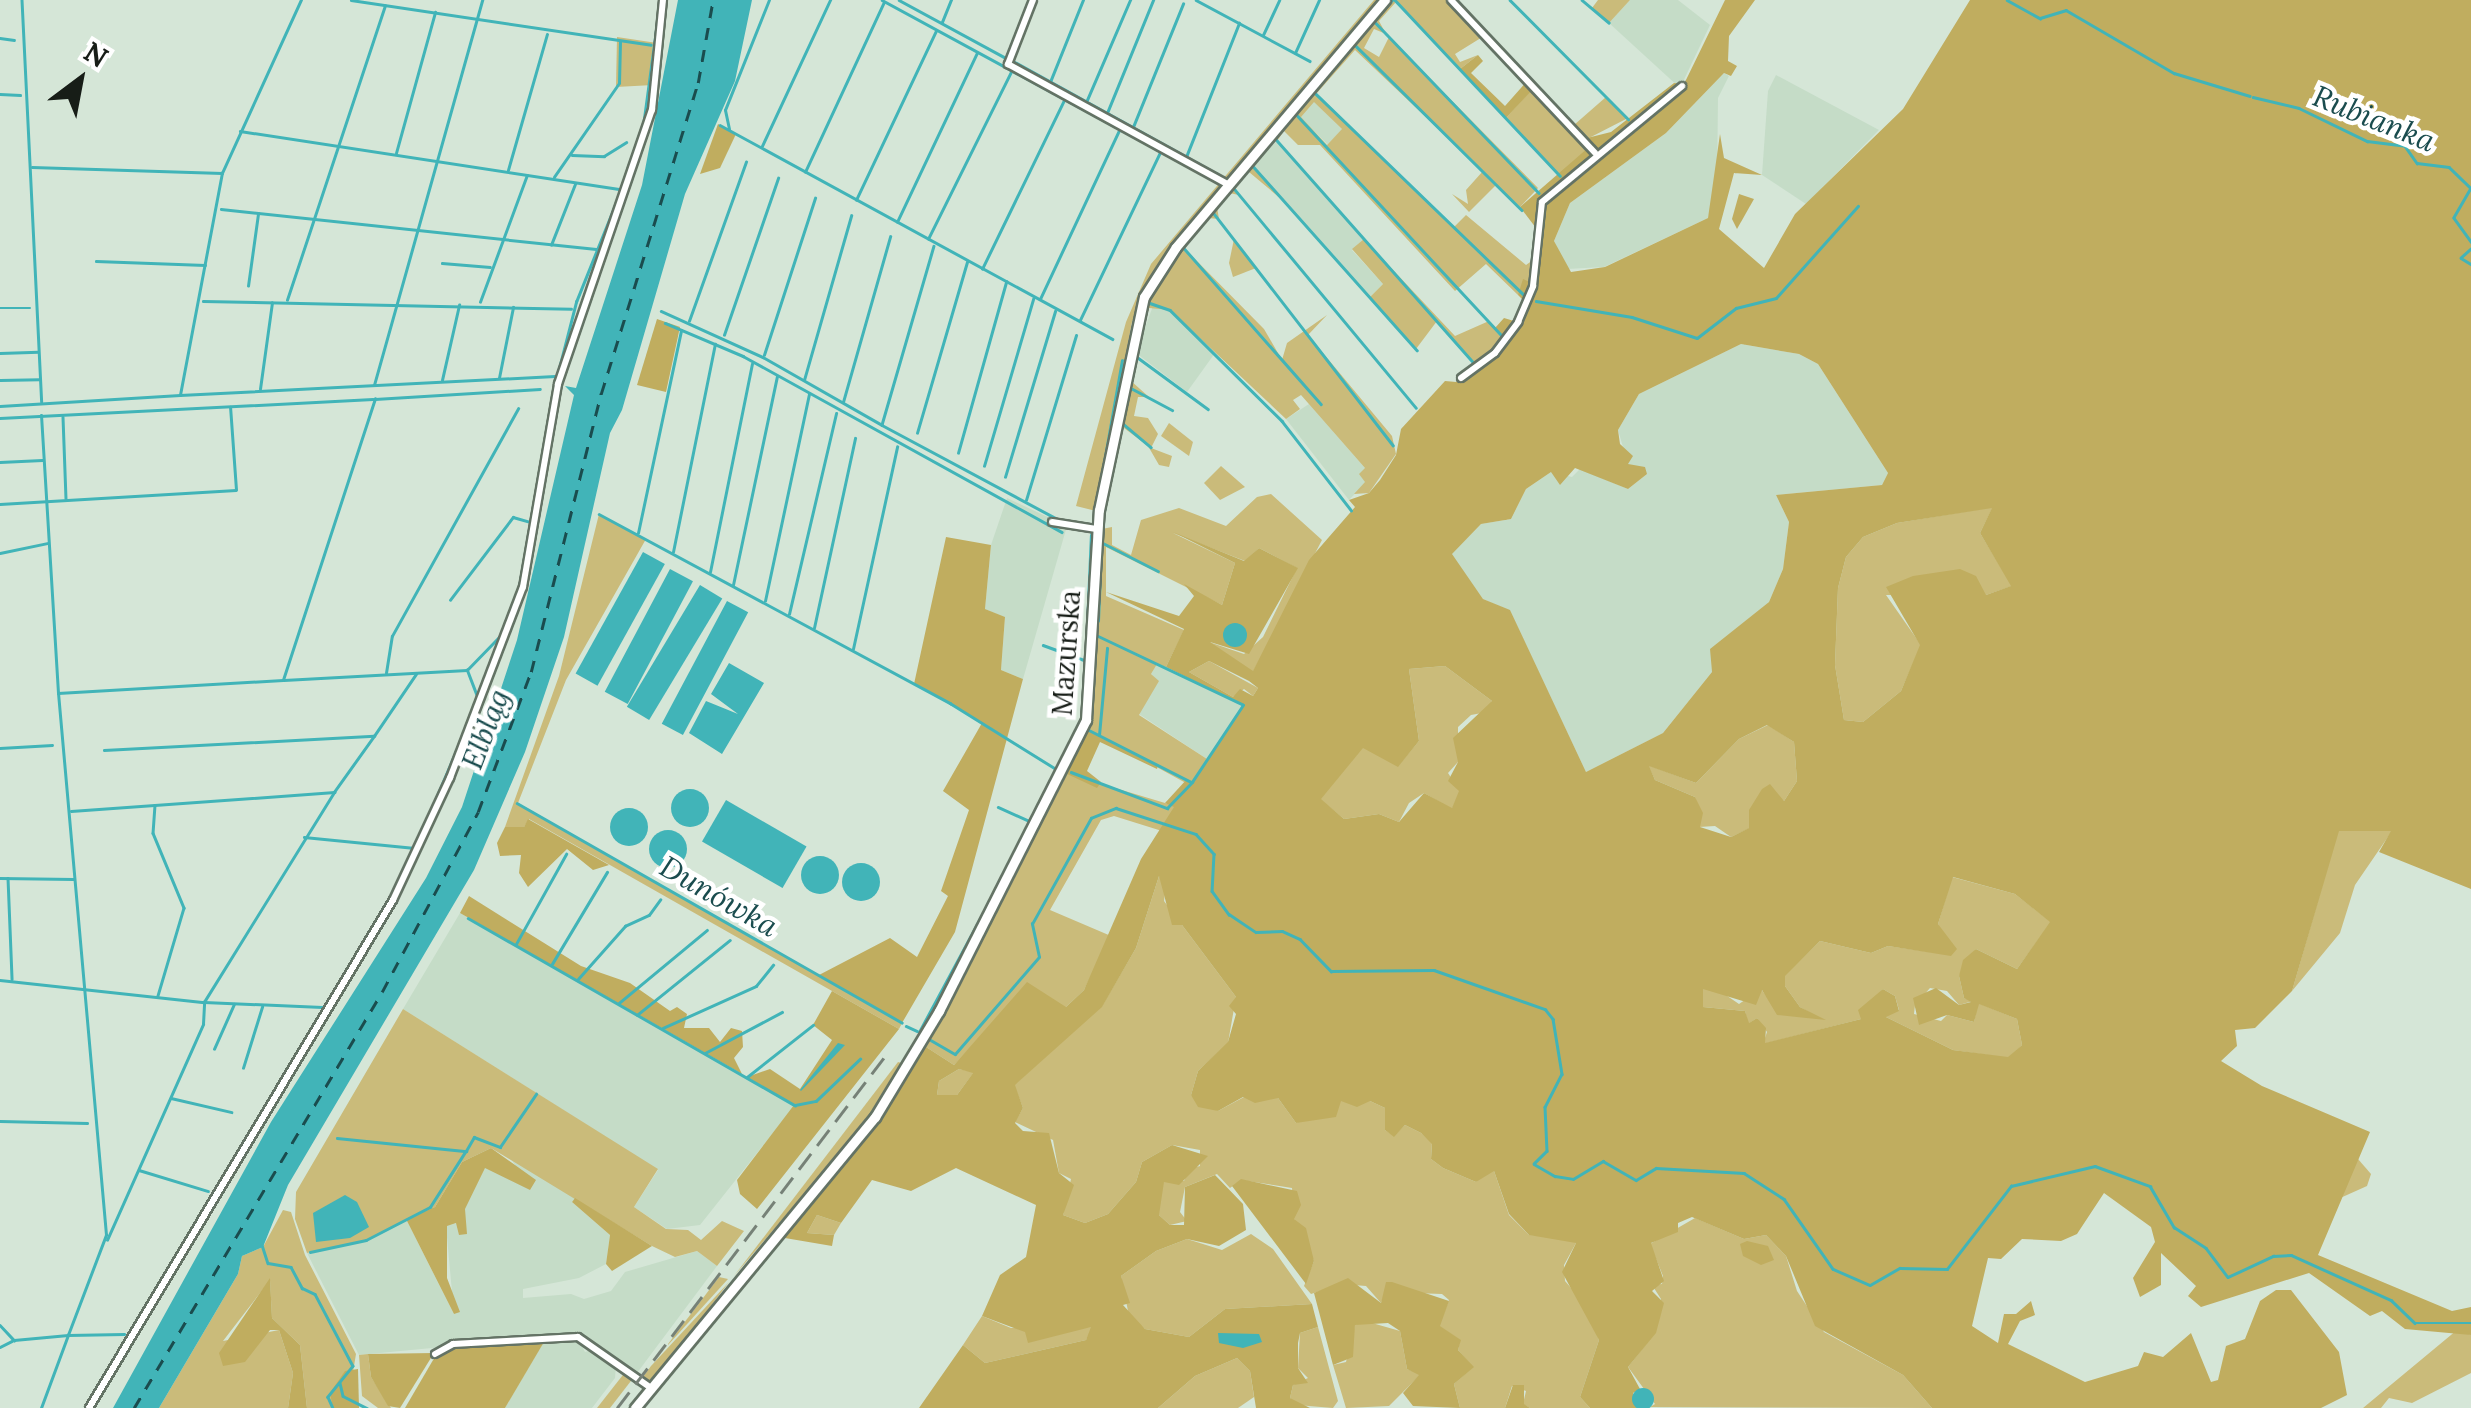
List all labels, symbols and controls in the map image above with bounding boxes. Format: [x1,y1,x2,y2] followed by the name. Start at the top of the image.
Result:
[30,30,130,130] north arrow
[77,34,115,76] text: N
[2308,77,2440,159] water label: Rubianka
[1045,589,1087,717] street label: Mazurska
[453,684,517,774] water label: Elbląg
[654,848,784,944] water label: Dunówka

